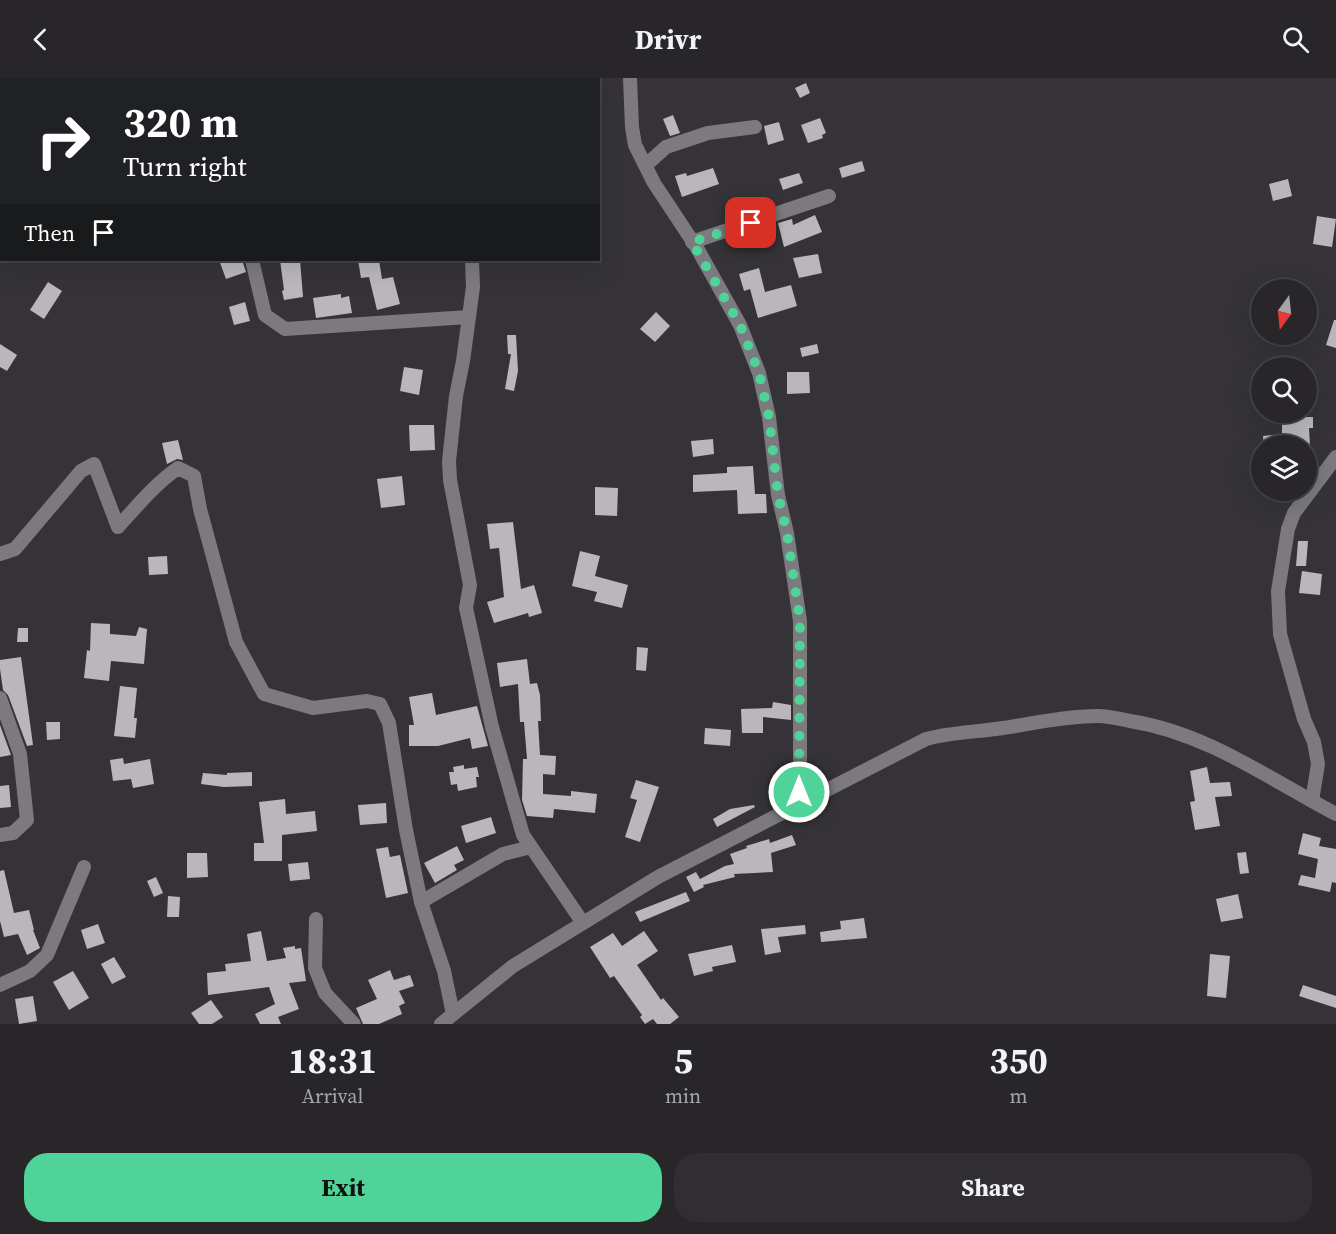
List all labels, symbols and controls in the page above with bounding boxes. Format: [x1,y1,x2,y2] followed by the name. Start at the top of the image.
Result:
[635,21,701,58] text: Drivr
[24,23,57,56] icon: back
[1279,23,1312,56] icon: search
[123,93,238,151] text: 320 m
[24,102,102,180] icon: right
[123,148,247,185] text: Turn right
[725,197,776,248] pin
[734,206,767,239] icon: arrive
[87,216,120,249] icon: arrive
[24,218,75,248] text: Then
[1251,279,1317,345] north arrow
[1251,279,1317,501] map controls
[1251,357,1317,423] button: search
[1251,435,1317,501] button: layers
[767,760,831,824] position arrow
[288,1036,377,1085] text: 18:31
[673,1036,693,1085] text: 5
[989,1036,1048,1085] text: 350
[302,1082,363,1110] text: Arrival
[665,1082,701,1110] text: min
[1010,1082,1028,1110] text: m
[24,1153,662,1222] button: Exit
[674,1153,1312,1222] button: Share

